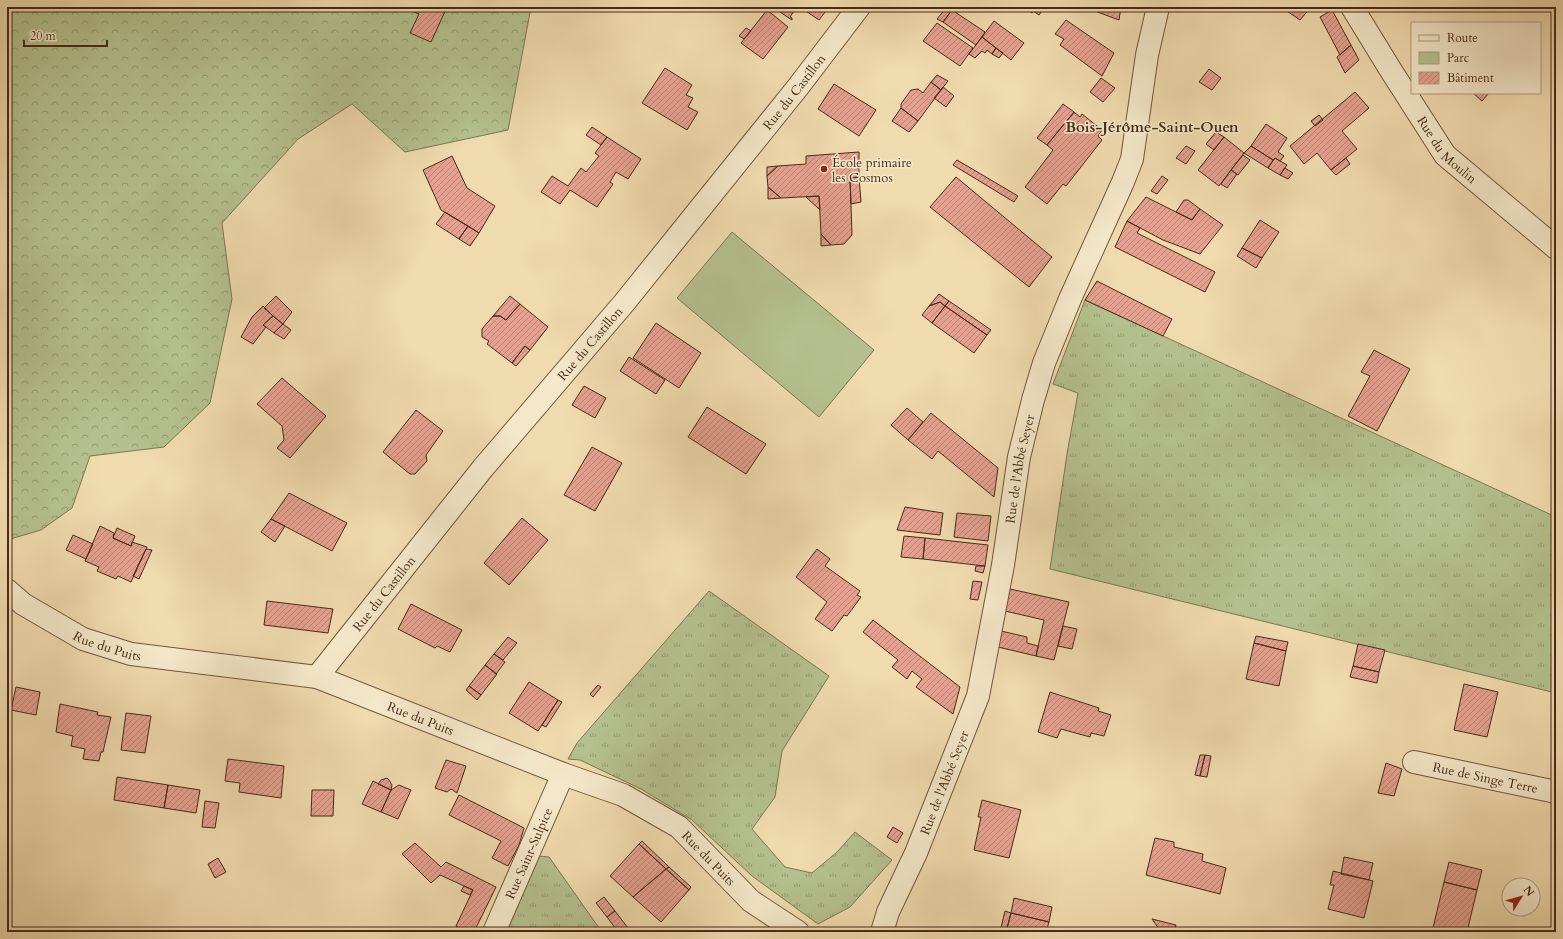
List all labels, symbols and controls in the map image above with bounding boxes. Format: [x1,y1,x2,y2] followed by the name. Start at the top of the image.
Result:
[24,22,107,48] scale bar
[1411,22,1541,94] legend
[30,28,57,44] text: 20 m
[1447,30,1478,46] text: Route
[759,50,830,134] street label: Rue du Castillon
[1447,50,1470,66] text: Parc
[1447,70,1494,86] text: Bâtiment
[1412,113,1481,188] street label: Rue du Moulin
[1065,117,1239,137] district label: Bois-Jérôme-Saint-Ouen
[832,154,912,187] place label: École primaire les Cosmos
[819,164,829,174] marker: École primaire les Cosmos
[554,303,627,385] street label: Rue du Castillon
[1001,412,1039,525] street label: Rue de l'Abbé Seyer
[349,552,420,635] street label: Rue du Castillon
[70,627,142,665] street label: Rue du Puits
[385,698,456,740] street label: Rue du Puits
[916,728,974,838] street label: Rue de l'Abbé Seyer
[1431,758,1540,798] street label: Rue de Singe Terre
[501,805,557,902] street label: Rue Saint-Sulpice
[677,827,739,890] street label: Rue du Puits
[1501,877,1541,917] north arrow
[1520,883,1538,900] text: N

